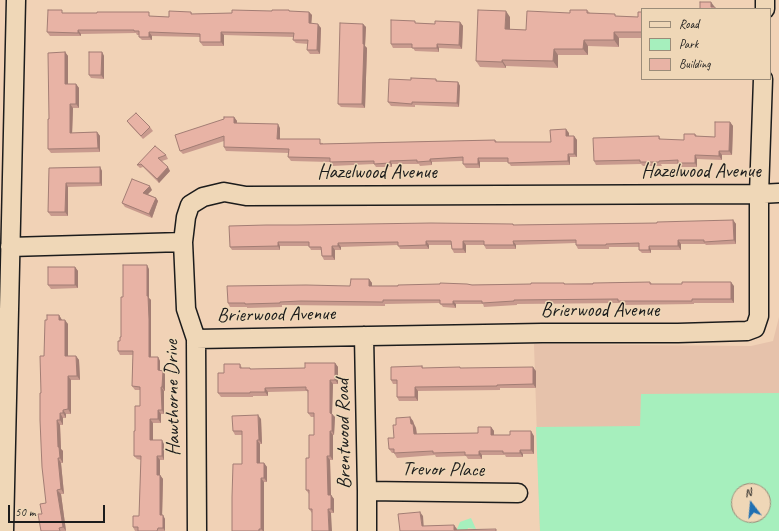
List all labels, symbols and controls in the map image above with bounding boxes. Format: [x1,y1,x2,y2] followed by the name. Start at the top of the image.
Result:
[641,8,771,80] legend
[679,16,699,32] text: Road
[679,36,698,52] text: Park
[679,56,711,72] text: Building
[641,160,761,184] street label: Hazelwood Avenue
[317,161,437,185] street label: Hazelwood Avenue
[541,299,659,323] street label: Brierwood Avenue
[217,302,335,328] street label: Brierwood Avenue
[160,340,186,456] street label: Hawthorne Drive
[331,379,357,489] street label: Brentwood Road
[402,457,484,483] street label: Trevor Place
[731,483,771,523] north arrow
[743,485,753,500] text: N
[10,497,107,523] scale bar
[15,504,35,520] text: 50 m

